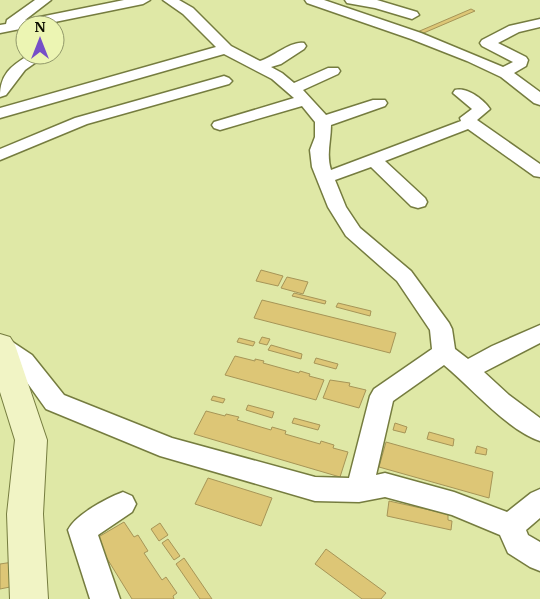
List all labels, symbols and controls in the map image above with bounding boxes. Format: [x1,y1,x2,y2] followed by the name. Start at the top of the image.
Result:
[15,15,65,65] north arrow
[34,18,46,36] text: N

